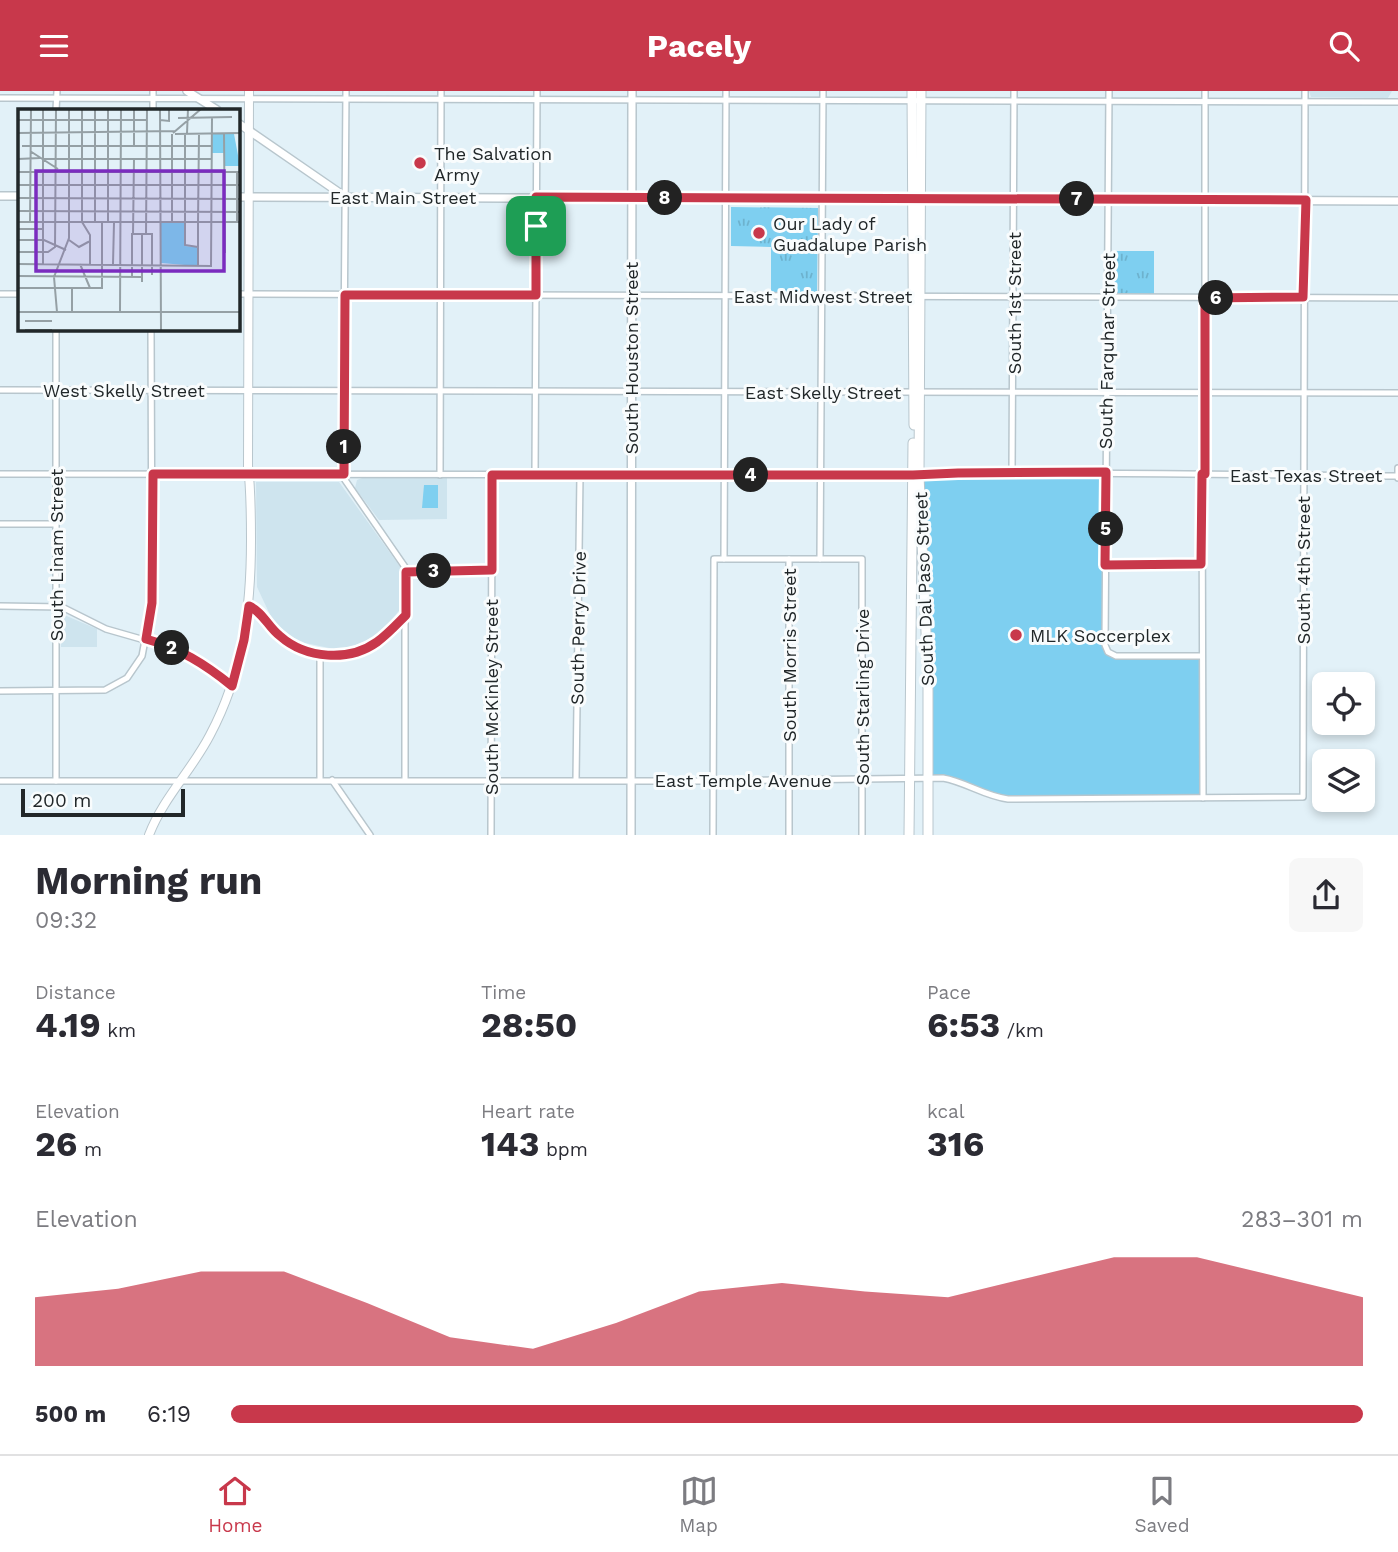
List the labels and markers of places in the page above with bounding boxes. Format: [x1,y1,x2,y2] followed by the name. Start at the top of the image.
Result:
[434,143,552,185] place label: The Salvation Army
[412,155,428,171] marker: The Salvation Army
[648,181,682,215] pin: 8
[1060,181,1094,217] pin: 7
[506,196,566,256] pin
[773,213,927,255] place label: Our Lady of Guadalupe Parish
[751,225,767,241] marker: Our Lady of Guadalupe Parish
[1198,281,1234,315] pin: 6
[326,429,362,465] pin: 1
[734,457,768,493] pin: 4
[1088,511,1124,547] pin: 5
[416,553,452,589] pin: 3
[1030,625,1171,646] place label: MLK Soccerplex
[1008,627,1024,643] marker: MLK Soccerplex
[154,631,190,665] pin: 2

